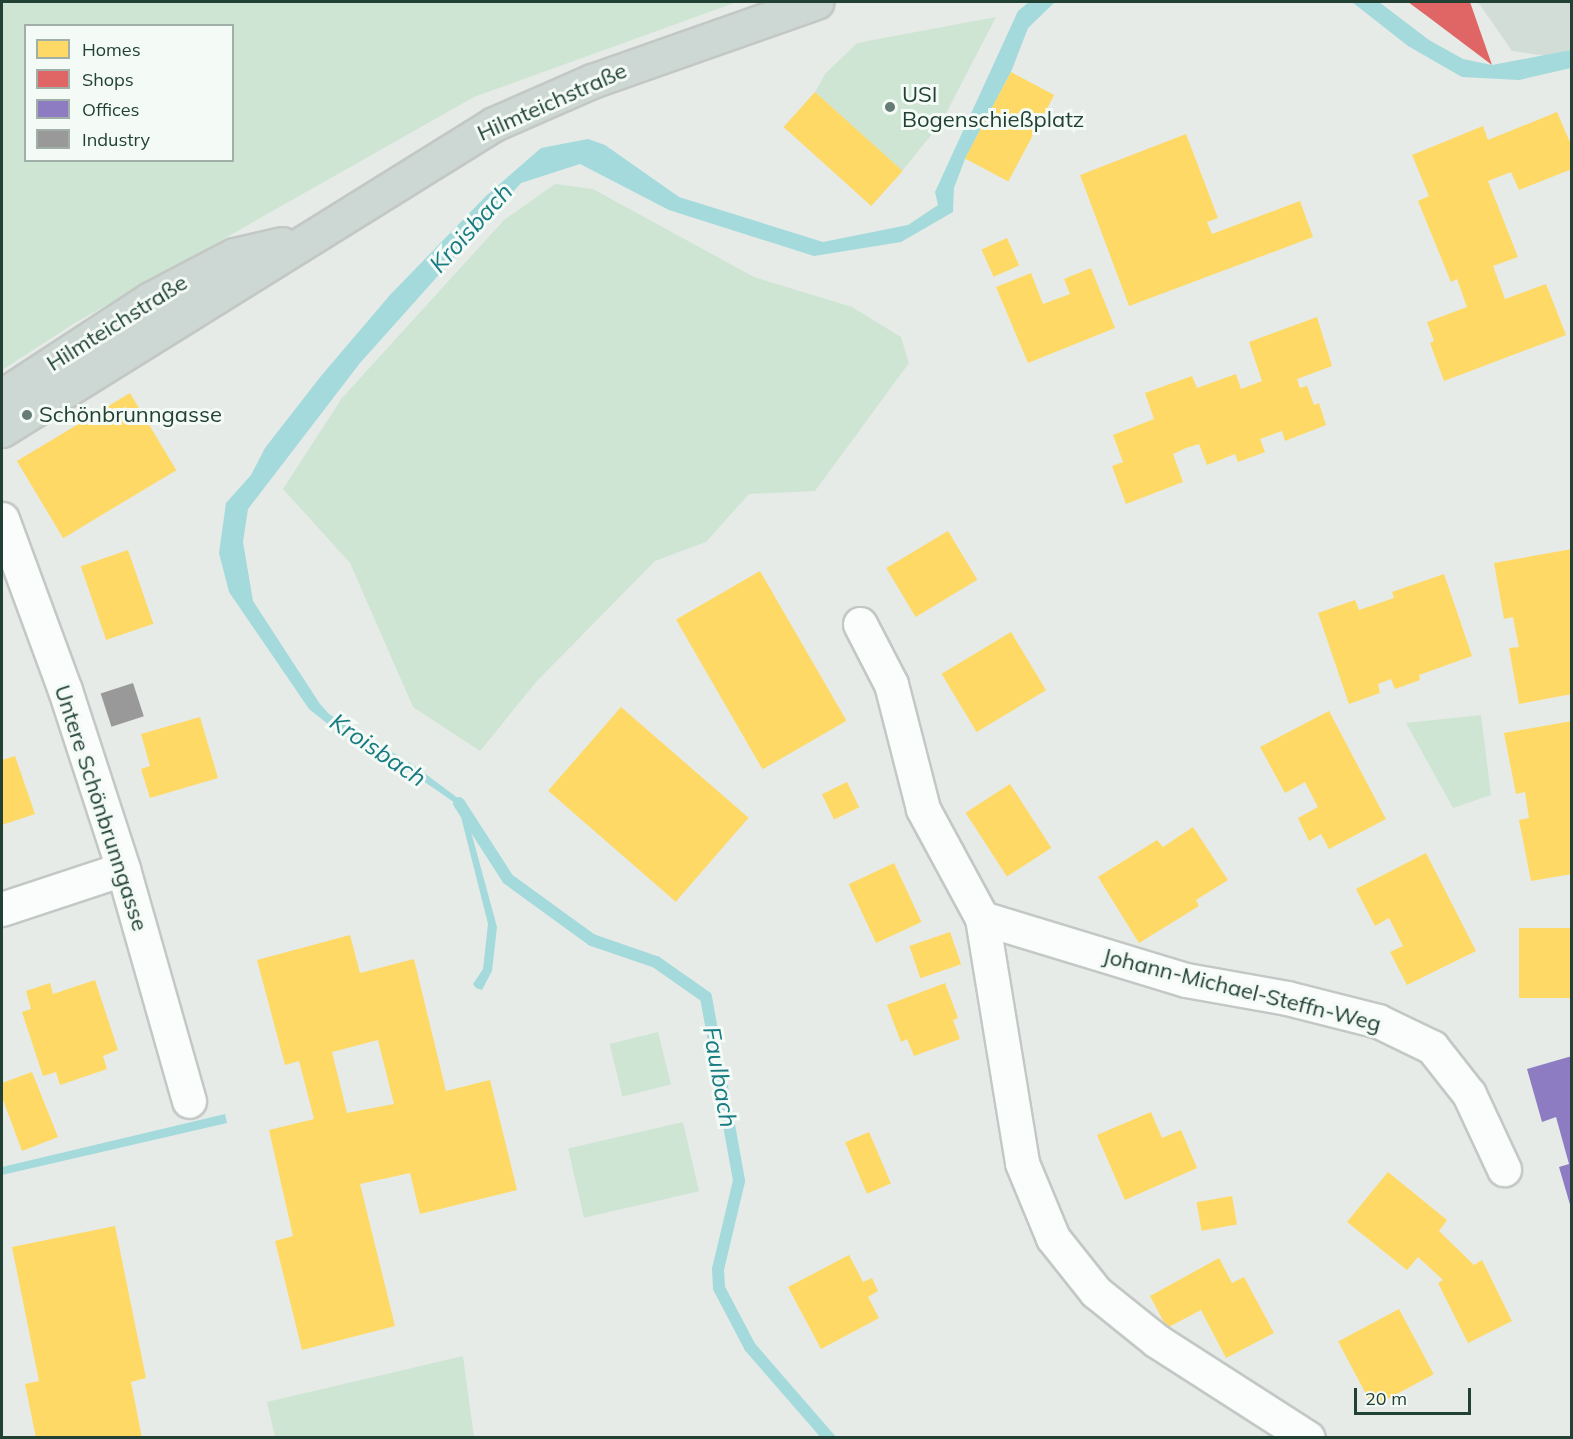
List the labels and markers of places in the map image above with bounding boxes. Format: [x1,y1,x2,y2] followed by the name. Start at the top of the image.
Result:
[902,81,1084,132] place label: USI Bogenschießplatz
[883,100,897,114] marker: USI Bogenschießplatz
[39,402,222,428] place label: Schönbrunngasse
[20,408,34,422] marker: Schönbrunngasse

